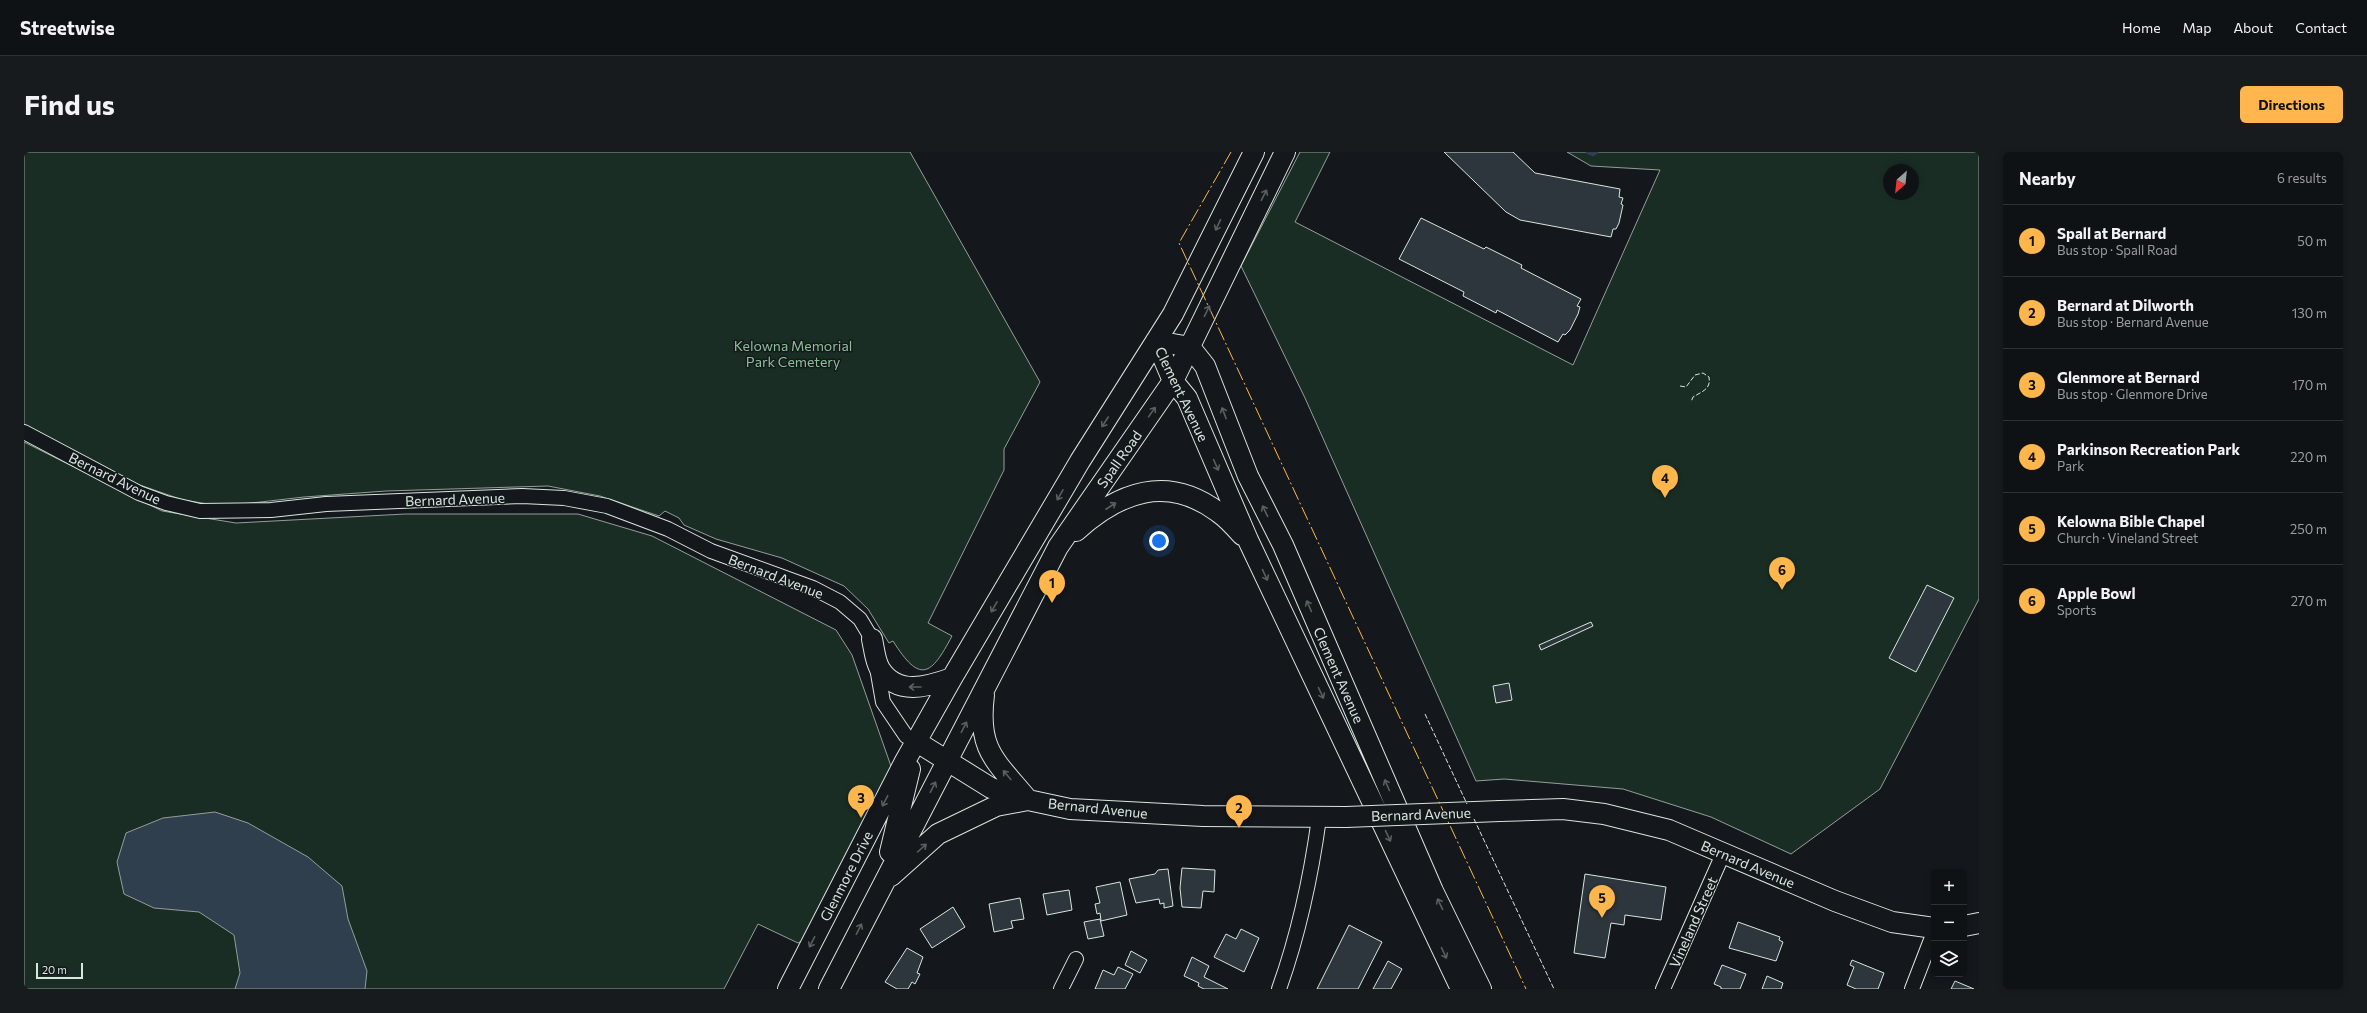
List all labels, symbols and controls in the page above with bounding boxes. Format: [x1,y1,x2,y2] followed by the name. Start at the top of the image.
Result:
[20,16,115,39] text: Streetwise
[2122,19,2161,36] text: Home
[2183,19,2211,36] text: Map
[2233,19,2273,36] text: About
[2295,19,2347,36] text: Contact
[2240,86,2343,123] button: Directions
[24,87,115,121] text: Find us
[1883,164,1919,200] north arrow
[2019,168,2076,189] text: Nearby
[2277,170,2327,186] text: 6 results
[1261,189,1268,201] one-way arrow
[1214,218,1221,230] one-way arrow
[2057,224,2166,242] text: Spall at Bernard
[2029,233,2035,249] text: 1
[2297,233,2327,249] text: 50 m
[2057,242,2177,258] text: Bus stop · Spall Road
[2057,296,2194,314] text: Bernard at Dilworth
[2028,305,2036,321] text: 2
[2292,305,2327,321] text: 130 m
[1204,306,1211,318] one-way arrow
[2057,314,2209,330] text: Bus stop · Bernard Avenue
[734,337,852,370] park label: Kelowna Memorial Park Cemetery
[1152,344,1212,444] street label: Clement Avenue
[2057,368,2200,386] text: Glenmore at Bernard
[2028,377,2036,393] text: 3
[2292,377,2327,393] text: 170 m
[2057,386,2208,402] text: Bus stop · Glenmore Drive
[1148,406,1156,417] one-way arrow
[1219,408,1227,420] one-way arrow
[1101,416,1109,428] one-way arrow
[1093,427,1145,491] street label: Spall Road
[2057,440,2240,458] text: Parkinson Recreation Park
[66,448,164,508] street label: Bernard Avenue
[2028,449,2036,465] text: 4
[2290,449,2327,465] text: 220 m
[2057,458,2084,474] text: Park
[1213,459,1220,471] one-way arrow
[1652,465,1678,498] pin: 4
[405,489,505,509] street label: Bernard Avenue
[1055,489,1063,501] one-way arrow
[1105,502,1117,510] one-way arrow
[1261,505,1268,517] one-way arrow
[2057,512,2205,530] text: Kelowna Bible Chapel
[2028,521,2036,537] text: 5
[2290,521,2327,537] text: 250 m
[2057,530,2198,546] text: Church · Vineland Street
[1149,531,1169,551] your location
[726,550,826,602] street label: Bernard Avenue
[1769,557,1795,590] pin: 6
[1262,569,1269,581] one-way arrow
[1039,570,1065,603] pin: 1
[2057,584,2136,602] text: Apple Bowl
[2028,593,2036,609] text: 6
[2291,593,2327,609] text: 270 m
[990,601,998,613] one-way arrow
[1305,601,1312,613] one-way arrow
[2057,602,2097,618] text: Sports
[1310,624,1368,726] street label: Clement Avenue
[909,683,922,691] one-way arrow
[1318,686,1325,698] one-way arrow
[960,721,968,733] one-way arrow
[1003,771,1012,781] one-way arrow
[1383,779,1390,791] one-way arrow
[930,781,937,793] one-way arrow
[848,785,874,818] pin: 3
[1047,794,1149,822] street label: Bernard Avenue
[881,795,888,807] one-way arrow
[1226,795,1252,828] pin: 2
[1371,804,1471,824] street label: Bernard Avenue
[816,828,876,924] street label: Glenmore Drive
[1385,829,1392,841] one-way arrow
[1699,837,1797,891] street label: Bernard Avenue
[917,844,928,853] one-way arrow
[1931,869,1967,977] map controls
[1931,869,1967,905] button: +
[1665,874,1721,970] street label: Vineland Street
[1589,885,1615,918] pin: 5
[1436,898,1443,910] one-way arrow
[1931,905,1967,941] button: −
[856,924,863,936] one-way arrow
[808,935,816,947] one-way arrow
[1931,941,1967,977] button: layers
[1441,947,1448,959] one-way arrow
[36,961,83,980] scale bar
[42,963,67,976] text: 20 m

